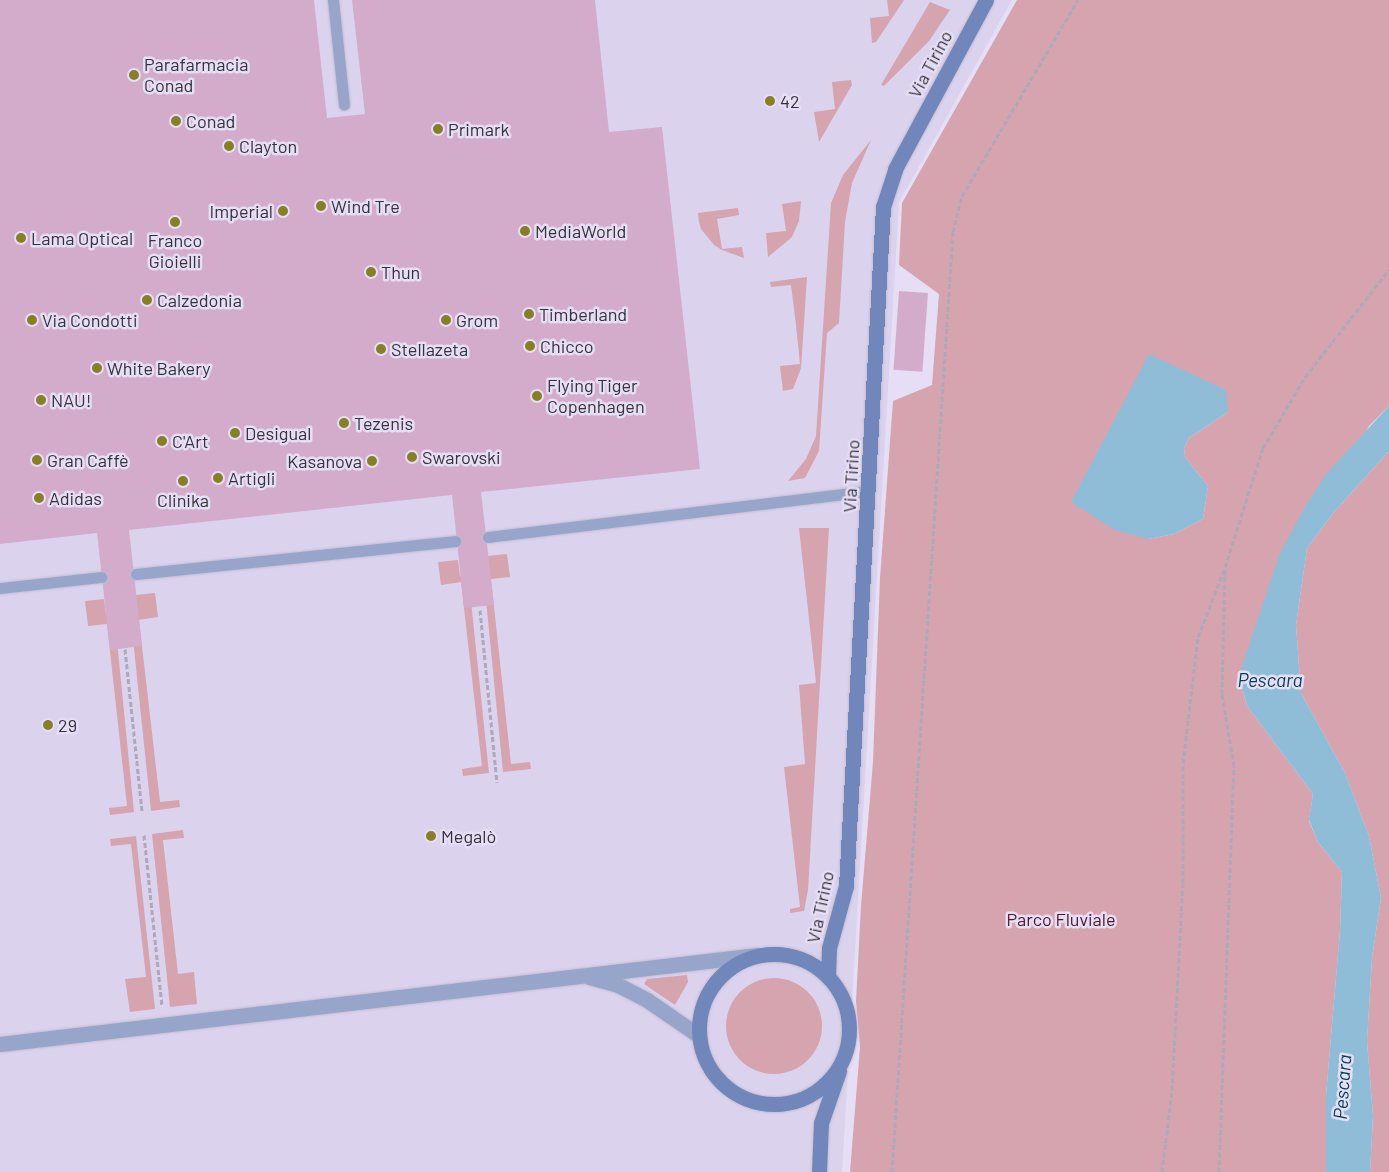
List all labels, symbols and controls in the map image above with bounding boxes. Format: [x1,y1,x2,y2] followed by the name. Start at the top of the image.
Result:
[903,27,957,101] street label: Via Tirino
[144,54,249,96] place label: Parafarmacia Conad
[128,69,140,81] marker: Parafarmacia Conad
[780,90,800,112] place label: 42
[764,95,776,107] marker: 42
[186,110,235,132] place label: Conad
[170,115,182,127] marker: Conad
[448,118,509,140] place label: Primark
[432,123,444,135] marker: Primark
[239,135,297,157] place label: Clayton
[223,140,235,152] marker: Clayton
[331,195,400,217] place label: Wind Tre
[210,200,273,222] place label: Imperial
[315,200,327,212] marker: Wind Tre
[277,205,289,217] marker: Imperial
[169,216,181,228] marker: Franco Gioielli
[535,220,626,242] place label: MediaWorld
[519,225,531,237] marker: MediaWorld
[31,227,133,249] place label: Lama Optical
[148,230,202,272] place label: Franco Gioielli
[15,232,27,244] marker: Lama Optical
[381,261,420,283] place label: Thun
[365,266,377,278] marker: Thun
[157,289,242,311] place label: Calzedonia
[141,294,153,306] marker: Calzedonia
[539,303,627,325] place label: Timberland
[523,308,535,320] marker: Timberland
[42,309,138,331] place label: Via Condotti
[456,309,498,331] place label: Grom
[26,314,38,326] marker: Via Condotti
[440,314,452,326] marker: Grom
[540,335,594,357] place label: Chicco
[391,338,468,360] place label: Stellazeta
[524,340,536,352] marker: Chicco
[375,343,387,355] marker: Stellazeta
[107,357,211,379] place label: White Bakery
[91,362,103,374] marker: White Bakery
[547,375,645,418] place label: Flying Tiger Copenhagen
[51,389,91,411] place label: NAU!
[531,390,543,402] marker: Flying Tiger Copenhagen
[35,394,47,406] marker: NAU!
[354,412,413,434] place label: Tezenis
[338,417,350,429] marker: Tezenis
[245,422,311,444] place label: Desigual
[229,427,241,439] marker: Desigual
[172,430,209,452] place label: C'Art
[156,435,168,447] marker: C'Art
[838,439,864,513] street label: Via Tirino
[422,446,501,468] place label: Swarovski
[47,449,129,471] place label: Gran Caffè
[287,450,362,472] place label: Kasanova
[406,451,418,463] marker: Swarovski
[31,454,43,466] marker: Gran Caffè
[366,455,378,467] marker: Kasanova
[228,467,275,489] place label: Artigli
[212,472,224,484] marker: Artigli
[177,475,189,487] marker: Clinika
[49,487,102,509] place label: Adidas
[157,489,209,511] place label: Clinika
[33,492,45,504] marker: Adidas
[1237,669,1303,691] water label: Pescara
[58,714,77,736] place label: 29
[42,719,54,731] marker: 29
[441,825,496,847] place label: Megalò
[425,830,437,842] marker: Megalò
[802,869,838,945] street label: Via Tirino
[1006,908,1116,930] park label: Parco Fluviale
[1328,1054,1356,1120] water label: Pescara

